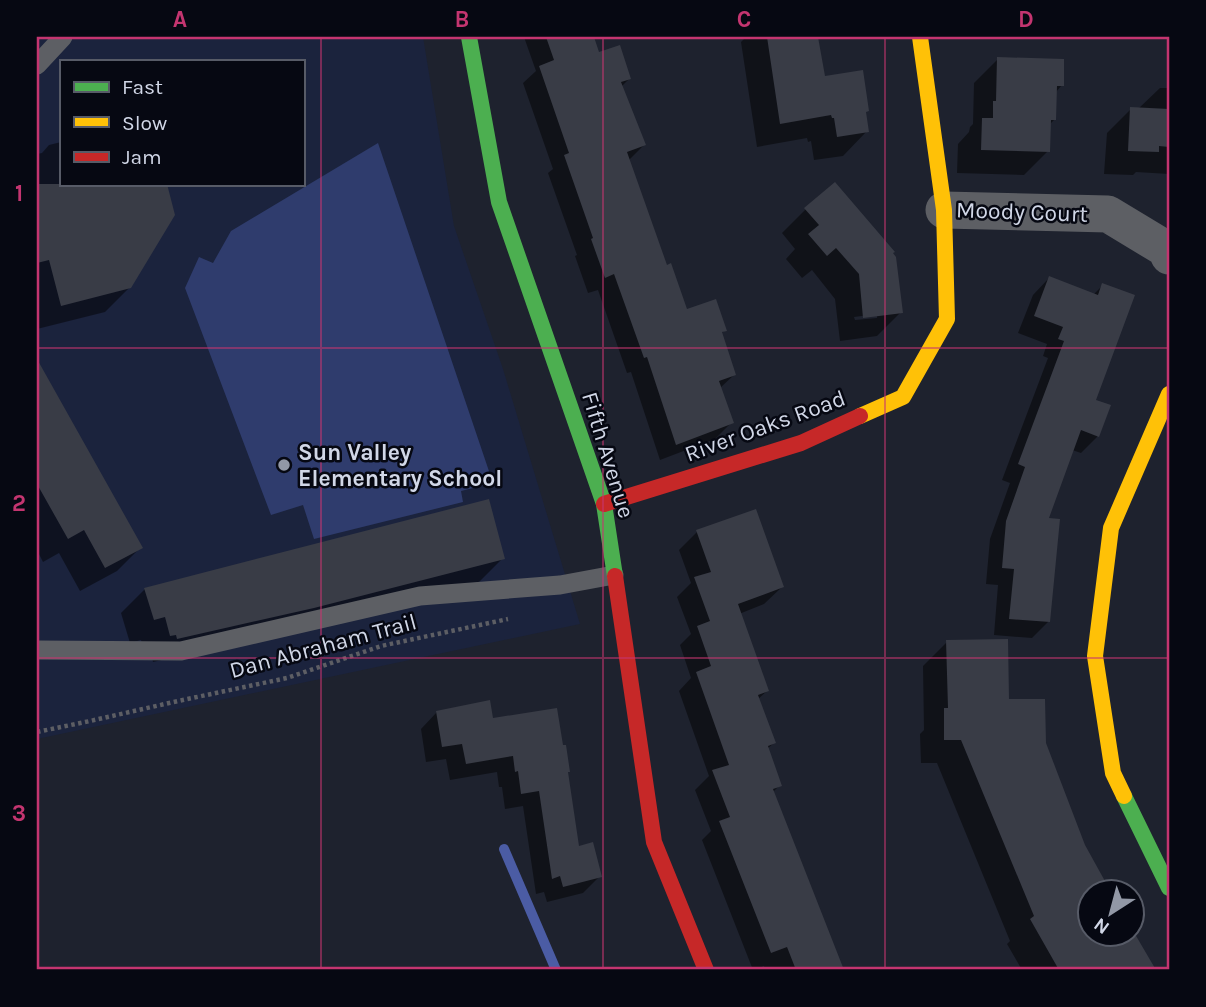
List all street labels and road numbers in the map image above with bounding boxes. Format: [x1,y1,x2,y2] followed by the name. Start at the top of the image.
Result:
[956,196,1089,228] street label: Moody Court
[681,384,849,468] street label: River Oaks Road
[576,389,640,521] street label: Fifth Avenue
[226,608,420,684] street label: Dan Abraham Trail

